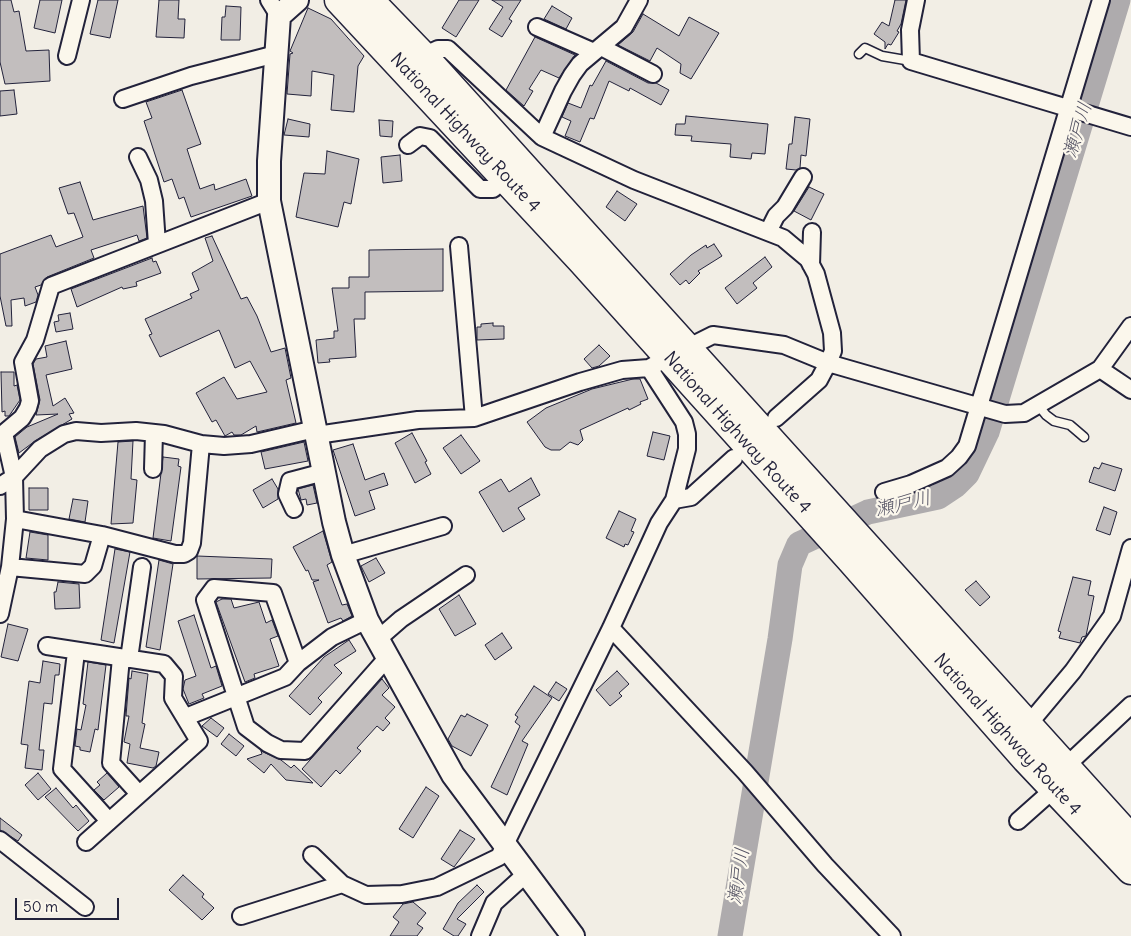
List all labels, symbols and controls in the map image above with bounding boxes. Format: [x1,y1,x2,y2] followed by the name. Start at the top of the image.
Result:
[385,49,545,217] street label: National Highway Route 4
[1059,99,1097,161] water label: 瀬戸川
[659,348,815,518] street label: National Highway Route 4
[873,486,933,522] water label: 瀬戸川
[929,650,1085,820] street label: National Highway Route 4
[723,846,755,906] water label: 瀬戸川
[18,888,121,920] scale bar
[23,897,58,916] text: 50 m

